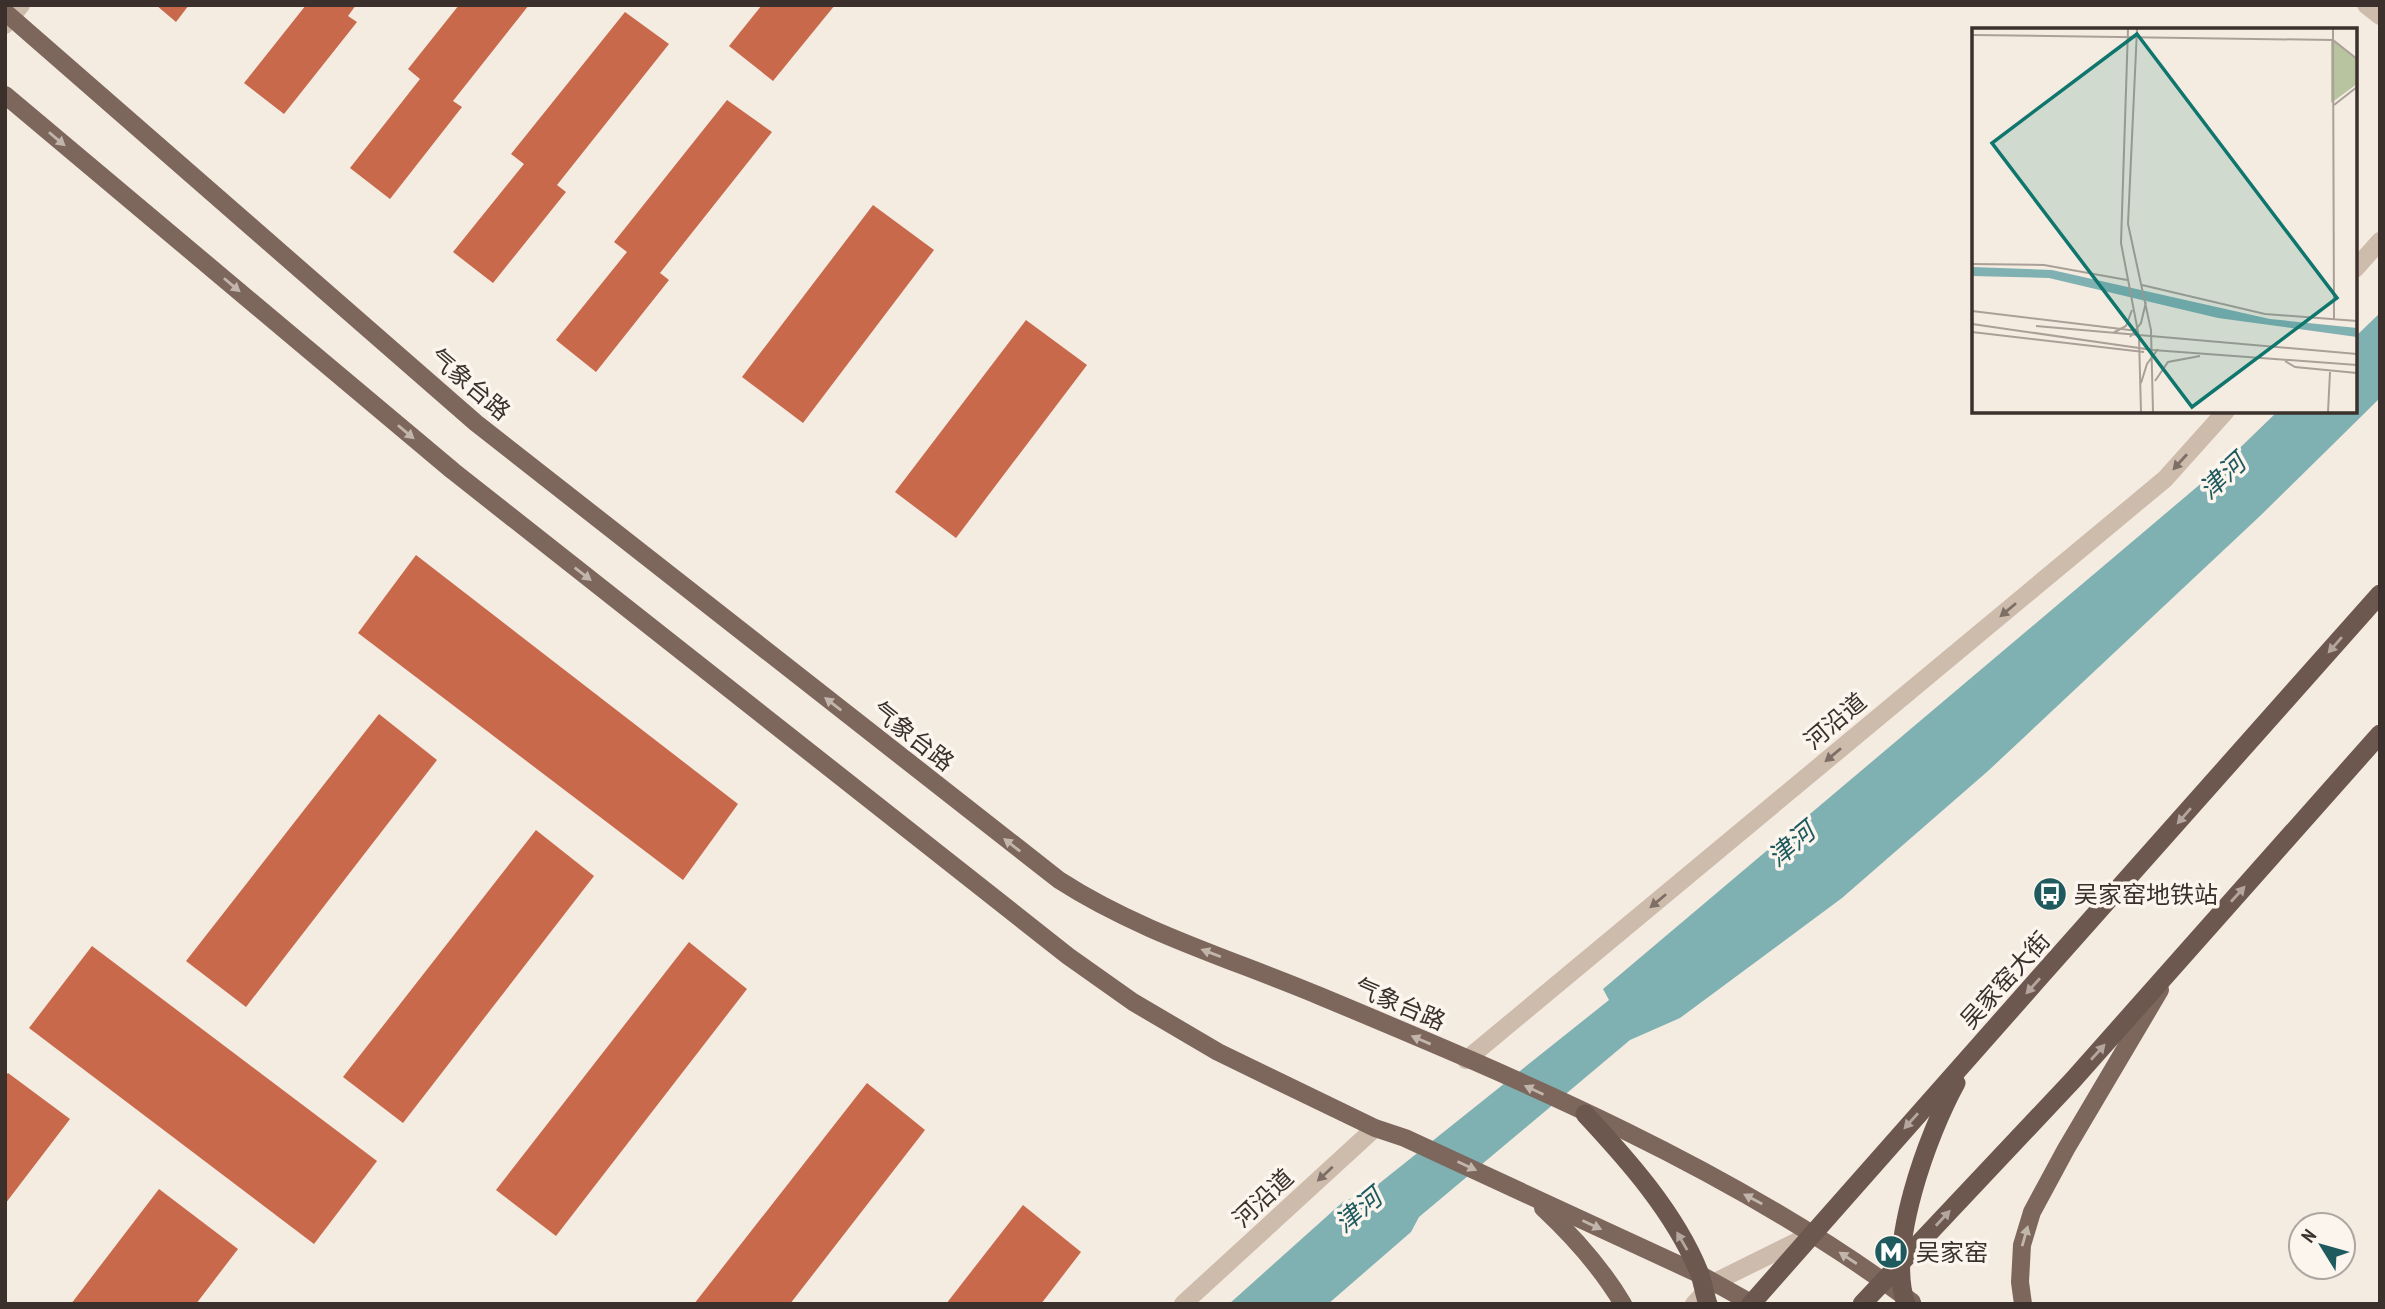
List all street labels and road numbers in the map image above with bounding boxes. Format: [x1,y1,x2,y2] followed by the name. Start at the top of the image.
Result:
[423,341,517,427] street label: 气象台路
[1797,686,1873,756] street label: 河沿道
[866,694,960,778] street label: 气象台路
[1953,925,2057,1035] street label: 吴家窑大街
[1350,971,1450,1037] street label: 气象台路
[1226,1162,1300,1234] street label: 河沿道

